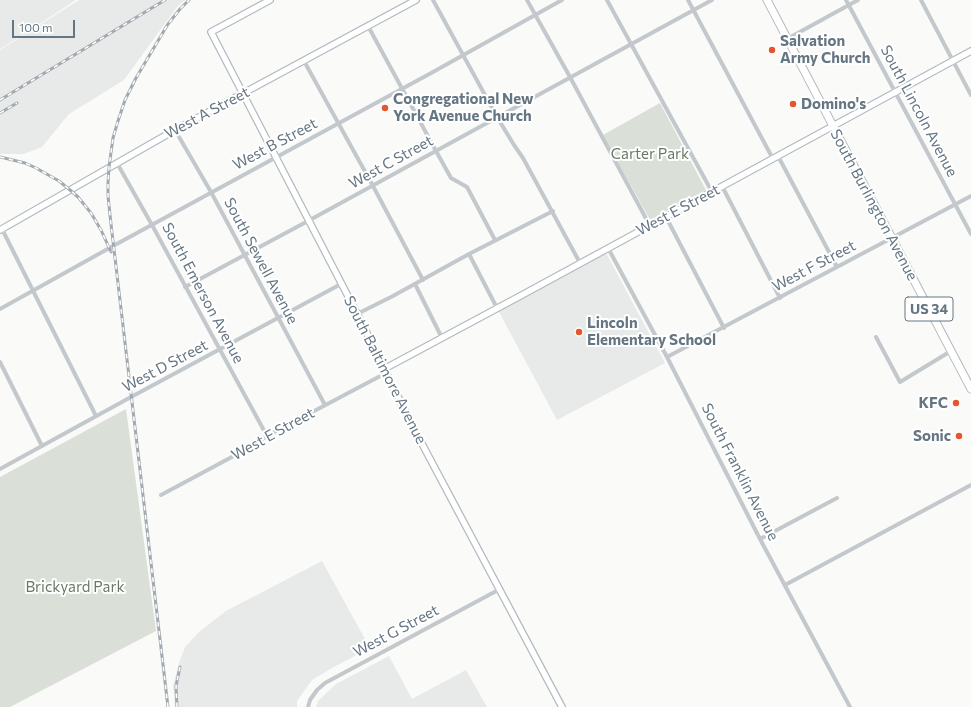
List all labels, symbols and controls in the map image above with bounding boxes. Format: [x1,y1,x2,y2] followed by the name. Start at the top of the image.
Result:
[14,12,77,38] scale bar
[19,20,53,34] text: 100 m
[780,32,870,67] place label: Salvation Army Church
[877,42,961,180] street label: South Lincoln Avenue
[767,45,777,55] marker: Salvation Army Church
[161,83,253,143] street label: West A Street
[393,90,533,125] place label: Congregational New York Avenue Church
[801,95,866,113] place label: Domino's
[788,99,798,109] marker: Domino's
[380,103,390,113] marker: Congregational New York Avenue Church
[230,114,320,174] street label: West B Street
[826,126,922,284] street label: South Burlington Avenue
[346,131,436,193] street label: West C Street
[611,145,689,163] park label: Carter Park
[633,180,723,240] street label: West E Street
[220,195,302,327] street label: South Sewell Avenue
[158,220,248,366] street label: South Emerson Avenue
[769,236,859,296] street label: West F Street
[340,293,430,447] street label: South Baltimore Avenue
[905,297,953,321] road number: US 34
[587,314,716,349] place label: Lincoln Elementary School
[574,327,584,337] marker: Lincoln Elementary School
[119,336,211,396] street label: West D Street
[919,394,948,412] place label: KFC
[951,398,961,408] marker: KFC
[698,400,782,544] street label: South Franklin Avenue
[228,404,318,464] street label: West E Street
[913,427,951,445] place label: Sonic
[954,431,964,441] marker: Sonic
[25,578,125,596] park label: Brickyard Park
[350,601,442,661] street label: West G Street

